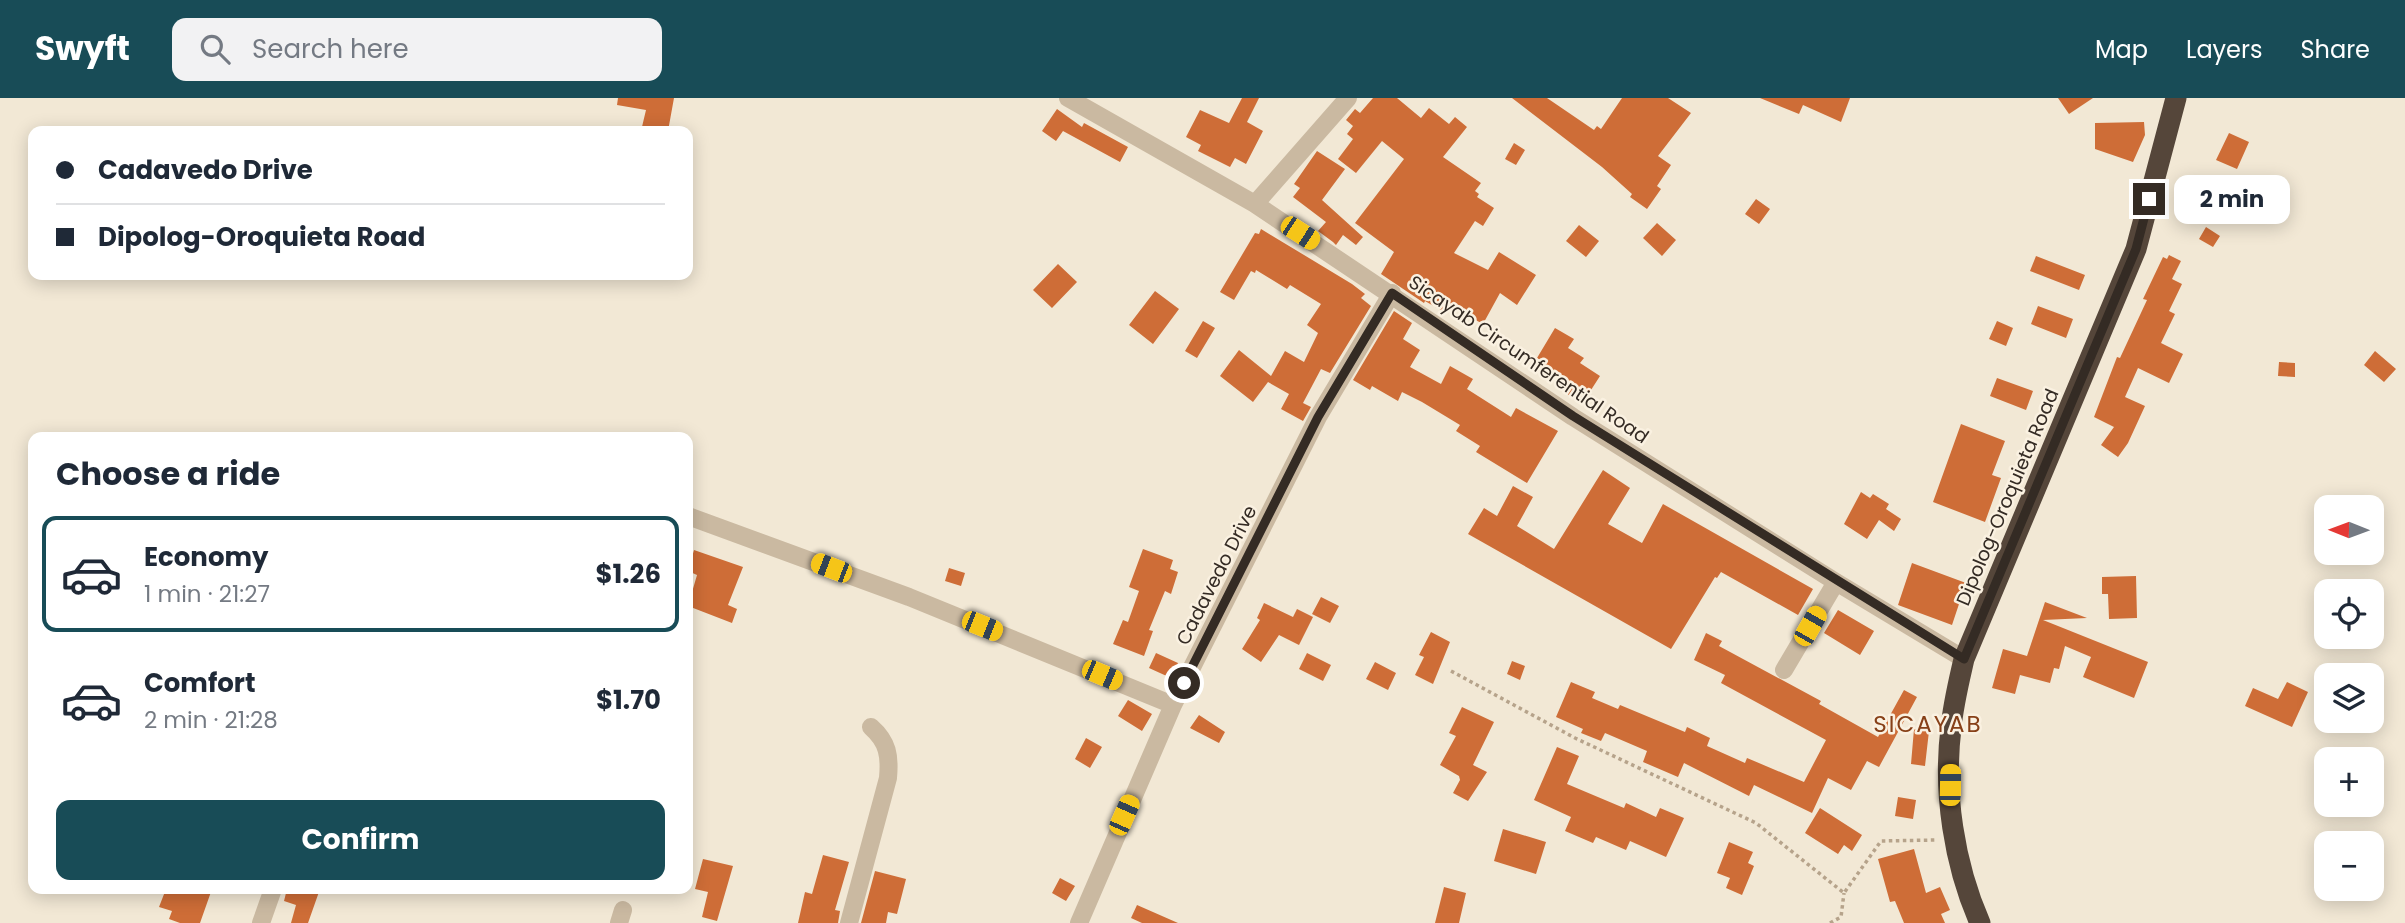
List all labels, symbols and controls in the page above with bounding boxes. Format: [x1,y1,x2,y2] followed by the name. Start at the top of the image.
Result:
[172,18,662,81] search box
[35,25,130,72] text: Swyft
[196,30,234,68] icon: search
[252,31,409,67] text: Search here
[2095,33,2148,66] text: Map
[2186,33,2262,66] text: Layers
[2300,33,2370,66] text: Share
[98,152,313,188] text: Cadavedo Drive
[2174,174,2289,224] callout: 2 min
[2133,183,2165,215] route end
[2200,183,2264,215] text: 2 min
[1277,213,1324,253] car
[98,219,425,255] text: Dipolog-Oroquieta Road
[1403,269,1654,450] street label: Sicayab Circumferential Road
[1949,385,2065,610] street label: Dipolog-Oroquieta Road
[56,451,280,496] text: Choose a ride
[2314,495,2384,565] north arrow
[2314,495,2384,901] map controls
[1170,501,1263,650] street label: Cadavedo Drive
[144,539,268,575] text: Economy
[60,543,123,606] icon: car
[808,551,855,585] car
[595,556,661,592] text: $1.26
[144,578,270,610] text: 1 min · 21:27
[2314,579,2384,649] button: locate
[1791,603,1830,649] car
[959,608,1006,644] car
[1079,657,1126,693] car
[2314,663,2384,733] button: layers
[144,665,256,701] text: Comfort
[1168,667,1200,699] route start
[60,669,123,732] icon: car
[596,682,661,718] text: $1.70
[144,704,278,736] text: 2 min · 21:28
[1873,708,1983,740] district label: SICAYAB
[2314,747,2384,817] button: +
[1940,764,1961,806] car
[1106,792,1143,838] car
[56,800,665,880] button: Confirm
[2314,831,2384,901] button: −

